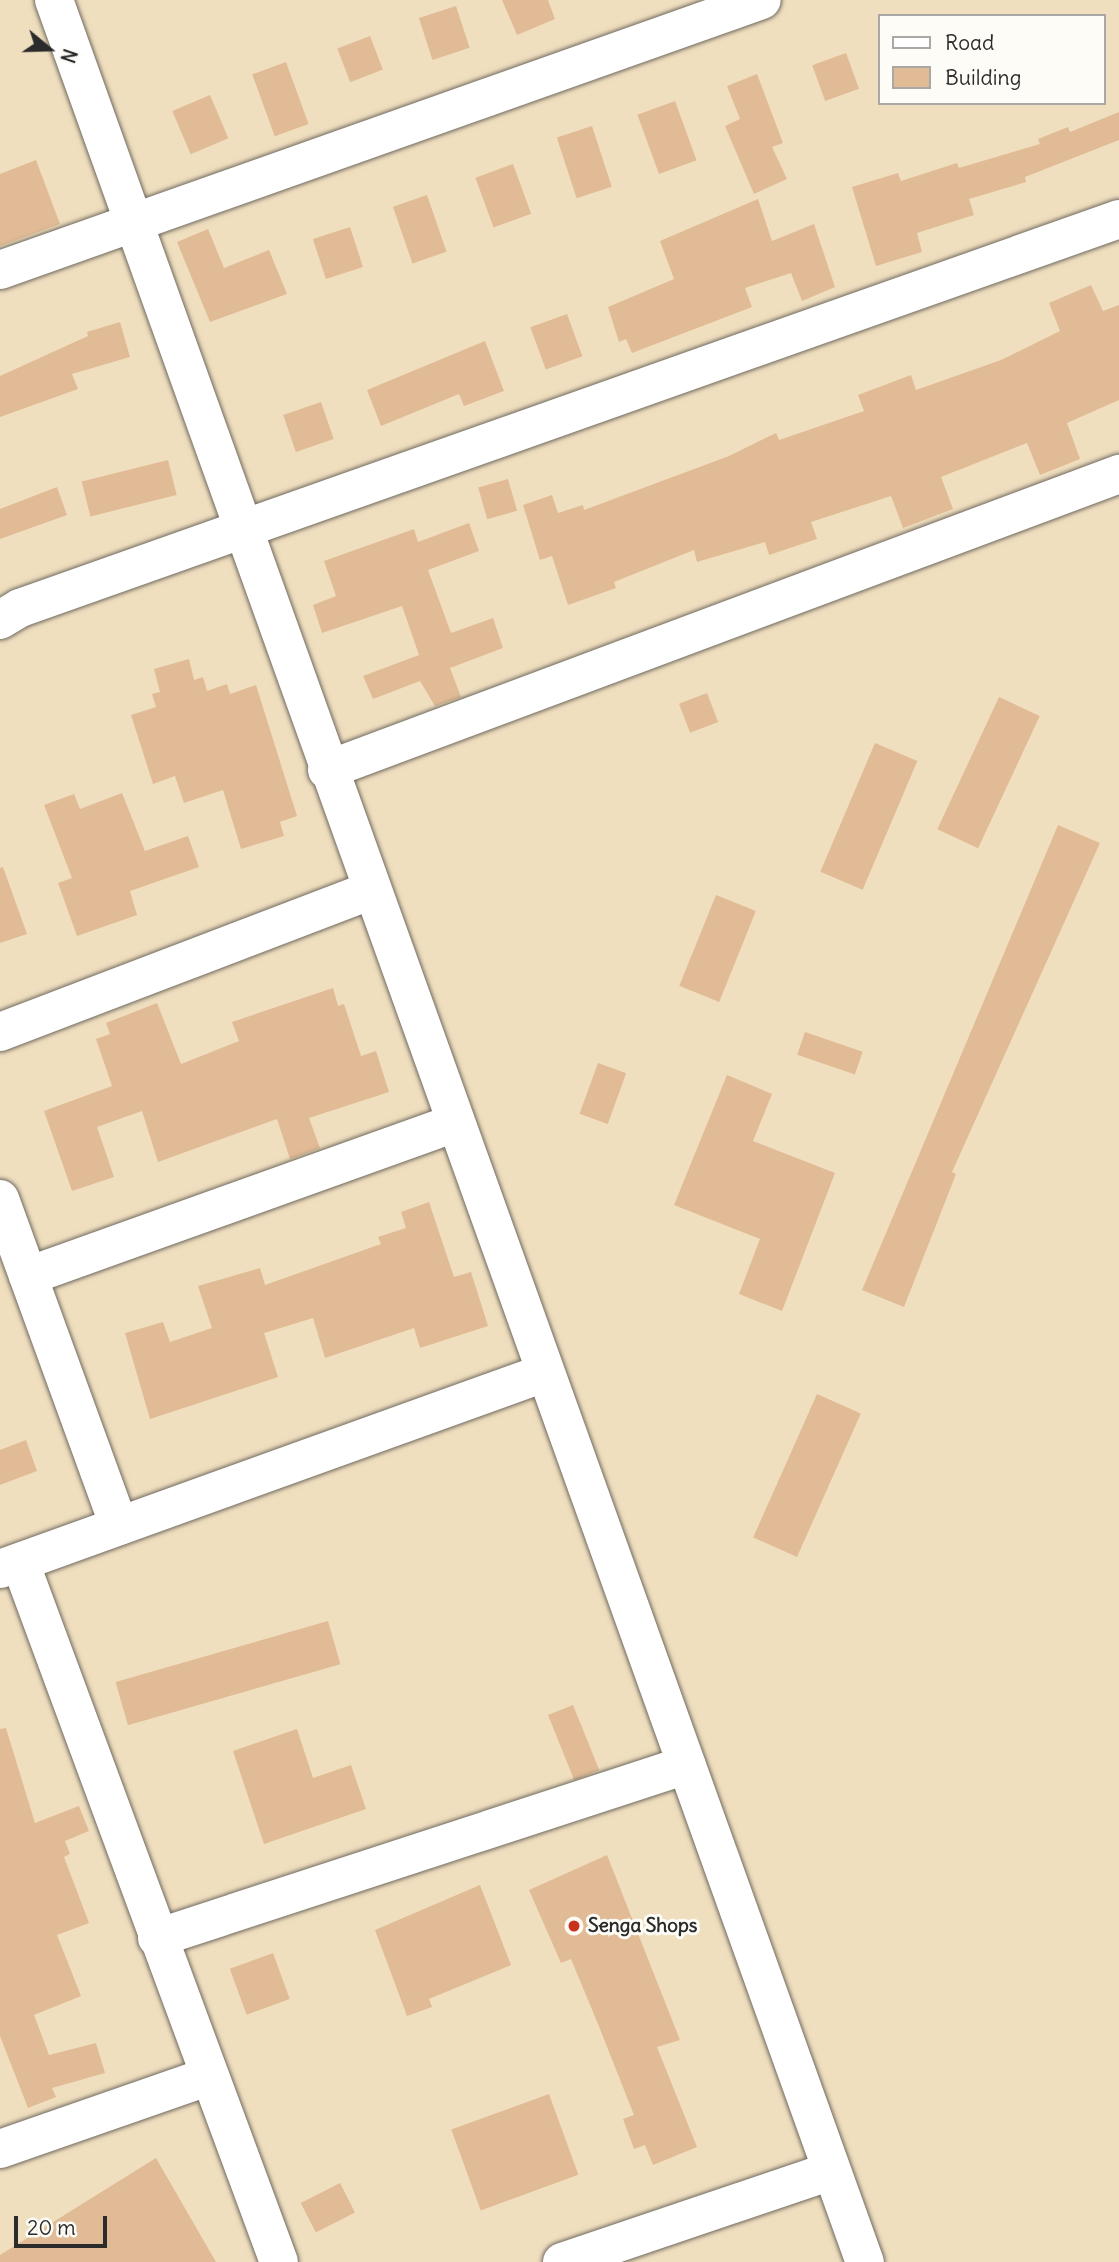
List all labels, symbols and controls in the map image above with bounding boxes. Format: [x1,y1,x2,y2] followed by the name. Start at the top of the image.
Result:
[14,14,84,84] north arrow
[878,14,1105,105] legend
[945,29,994,56] text: Road
[55,46,82,66] text: N
[945,64,1021,91] text: Building
[588,1915,697,1937] place label: Senga Shops
[566,1918,582,1934] marker: Senga Shops
[18,2202,110,2246] scale bar
[27,2214,76,2241] text: 20 m

